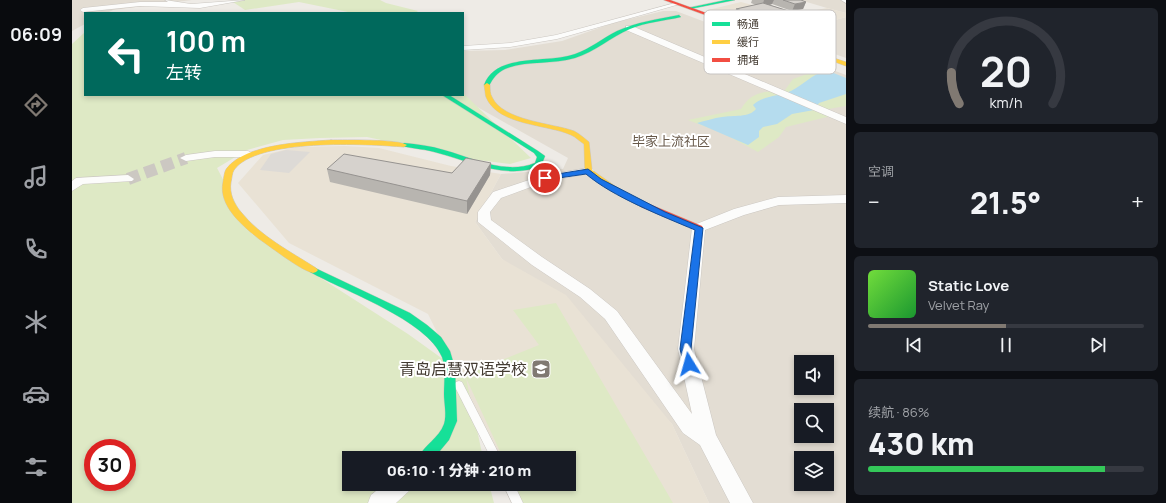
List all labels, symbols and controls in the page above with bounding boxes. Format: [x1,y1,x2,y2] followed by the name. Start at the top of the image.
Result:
[704,10,836,74] legend
[737,16,759,31] text: 畅通
[10,22,62,46] text: 06:09
[166,22,246,60] text: 100 m
[100,28,152,80] icon: left
[737,34,759,49] text: 缓行
[980,43,1032,99] text: 20
[737,52,759,67] text: 拥堵
[166,60,202,84] text: 左转
[22,91,50,119] icon: directions
[989,92,1023,111] text: km/h
[632,132,710,150] district label: 毕家上流社区
[528,161,562,195] pin
[868,162,894,180] text: 空调
[22,163,50,191] icon: music
[534,167,556,189] icon: arrive
[970,182,1041,223] text: 21.5°
[868,187,880,217] text: −
[1131,187,1144,217] text: +
[22,235,50,263] icon: phone
[928,275,1009,296] text: Static Love
[928,296,989,314] text: Velvet Ray
[22,308,50,336] icon: climate
[903,334,925,356] icon: previous
[995,334,1017,356] icon: pause
[1087,334,1109,356] icon: next
[668,343,710,385] position arrow
[794,355,834,491] map controls
[794,355,834,395] button: sound
[399,358,527,380] place label: 青岛启慧双语学校
[530,358,552,380] school or university icon: 青岛启慧双语学校
[22,380,50,408] icon: car
[794,403,834,443] button: search
[868,403,929,421] text: 续航 · 86%
[868,423,974,464] text: 430 km
[84,439,136,491] speed limit sign: 30
[794,451,834,491] button: layers
[22,453,50,481] icon: filters
[387,460,531,481] text: 06:10 · 1 分钟 · 210 m

